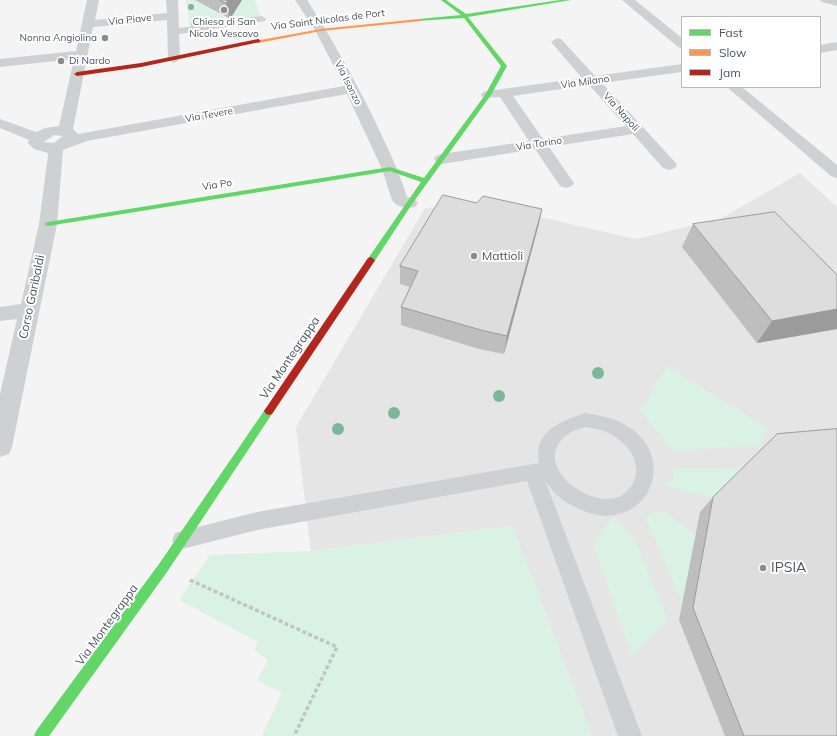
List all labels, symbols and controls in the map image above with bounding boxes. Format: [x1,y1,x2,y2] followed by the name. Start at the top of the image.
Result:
[219,5,229,15] marker: Chiesa di San Nicola Vescovo
[271,7,385,33] street label: Via Saint Nicolas de Port
[108,12,152,28] street label: Via Piave
[189,16,259,40] place label: Chiesa di San Nicola Vescovo
[681,16,821,88] legend
[719,25,743,40] text: Fast
[20,32,97,44] place label: Nonna Angiolina
[100,33,110,43] marker: Nonna Angiolina
[719,45,747,60] text: Slow
[69,55,110,67] place label: Di Nardo
[56,56,66,66] marker: Di Nardo
[332,59,364,107] street label: Via Isonzo
[719,65,741,80] text: Jam
[560,73,610,91] street label: Via Milano
[601,90,641,134] street label: Via Napoli
[184,105,234,125] street label: Via Tevere
[515,134,563,154] street label: Via Torino
[201,177,233,193] street label: Via Po
[482,249,523,263] place label: Mattioli
[469,251,479,261] marker: Mattioli
[16,254,48,340] street label: Corso Garibaldi
[257,314,323,402] street label: Via Montegrappa
[771,560,806,576] place label: IPSIA
[758,563,768,573] marker: IPSIA
[73,582,141,668] street label: Via Montegrappa

